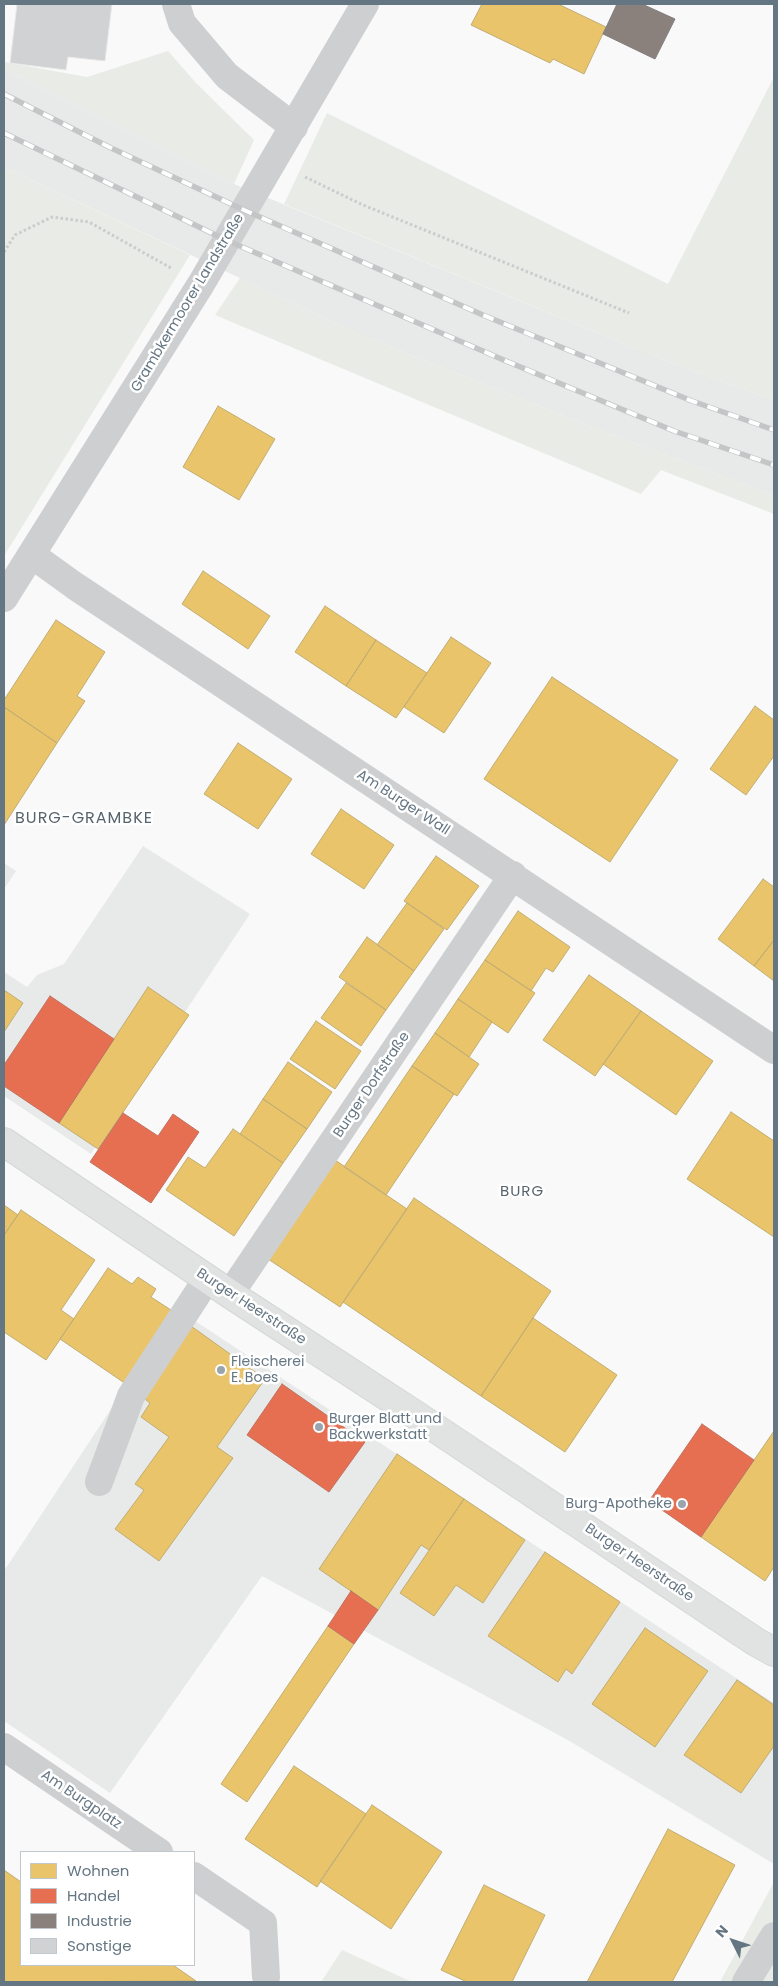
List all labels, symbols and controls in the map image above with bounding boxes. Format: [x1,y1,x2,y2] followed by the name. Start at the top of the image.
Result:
[128,211,248,395] street label: Grambkermoorer Landstraße
[353,767,453,839] street label: Am Burger Wall
[14,809,154,829] district label: BURG-GRAMBKE
[330,1029,414,1141] street label: Burger Dorfstraße
[499,1183,545,1201] district label: BURG
[193,1265,309,1349] street label: Burger Heerstraße
[231,1354,304,1386] place label: Fleischerei E. Boes
[215,1364,227,1376] marker: Fleischerei E. Boes
[329,1411,442,1444] place label: Burger Blatt und Backwerkstatt
[313,1421,325,1433] marker: Burger Blatt und Backwerkstatt
[566,1496,672,1512] place label: Burg-Apotheke
[676,1498,688,1510] marker: Burg-Apotheke
[581,1520,697,1606] street label: Burger Heerstraße
[37,1767,125,1833] street label: Am Burgplatz
[20,1851,195,1966] legend
[67,1860,129,1881] text: Wohnen
[67,1885,120,1906] text: Handel
[67,1910,132,1931] text: Industrie
[708,1916,758,1966] north arrow
[711,1921,733,1942] text: N
[67,1935,131,1956] text: Sonstige

